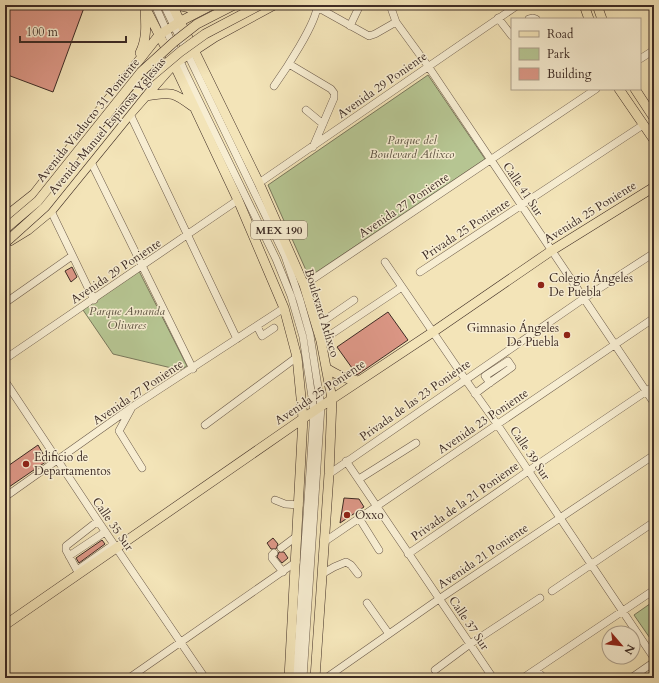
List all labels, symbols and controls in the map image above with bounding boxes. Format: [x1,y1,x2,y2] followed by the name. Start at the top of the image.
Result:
[20,18,126,44] scale bar
[511,18,641,90] legend
[26,24,59,40] text: 100 m
[547,26,574,42] text: Road
[547,46,571,62] text: Park
[334,48,430,122] street label: Avenida 29 Poniente
[45,54,169,198] street label: Avenida Manuel Espinosa Yglesias
[33,55,143,185] street label: Avenida Viaducto 31 Poniente
[547,66,592,82] text: Building
[370,132,455,162] park label: Parque del Boulevard Atlixco
[499,159,547,220] street label: Calle 41 Sur
[356,169,452,241] street label: Avenida 27 Poniente
[541,177,639,247] street label: Avenida 25 Poniente
[419,195,513,263] street label: Privada 25 Poniente
[251,221,307,239] road number: MEX 190
[68,235,164,307] street label: Avenida 29 Poniente
[301,267,343,360] street label: Boulevard Atlixco
[549,269,633,300] place label: Colegio Ángeles De Puebla
[536,280,546,290] marker: Colegio Ángeles De Puebla
[89,303,166,333] park label: Parque Amanda Olivares
[467,319,560,350] place label: Gimnasio Ángeles De Puebla
[562,330,572,340] marker: Gimnasio Ángeles De Puebla
[90,356,186,428] street label: Avenida 27 Poniente
[272,356,368,428] street label: Avenida 25 Poniente
[356,356,474,444] street label: Privada de las 23 Poniente
[435,385,531,457] street label: Avenida 23 Poniente
[506,423,554,484] street label: Calle 39 Sur
[34,449,111,479] place label: Edificio de Departamentos
[408,458,522,544] street label: Privada de la 21 Poniente
[21,459,31,469] marker: Edificio de Departamentos
[89,494,138,554] street label: Calle 35 Sur
[355,507,384,523] place label: Oxxo
[342,510,352,520] marker: Oxxo
[435,520,531,592] street label: Avenida 21 Poniente
[445,593,493,654] street label: Calle 37 Sur
[601,625,641,665] north arrow
[620,642,638,658] text: N

